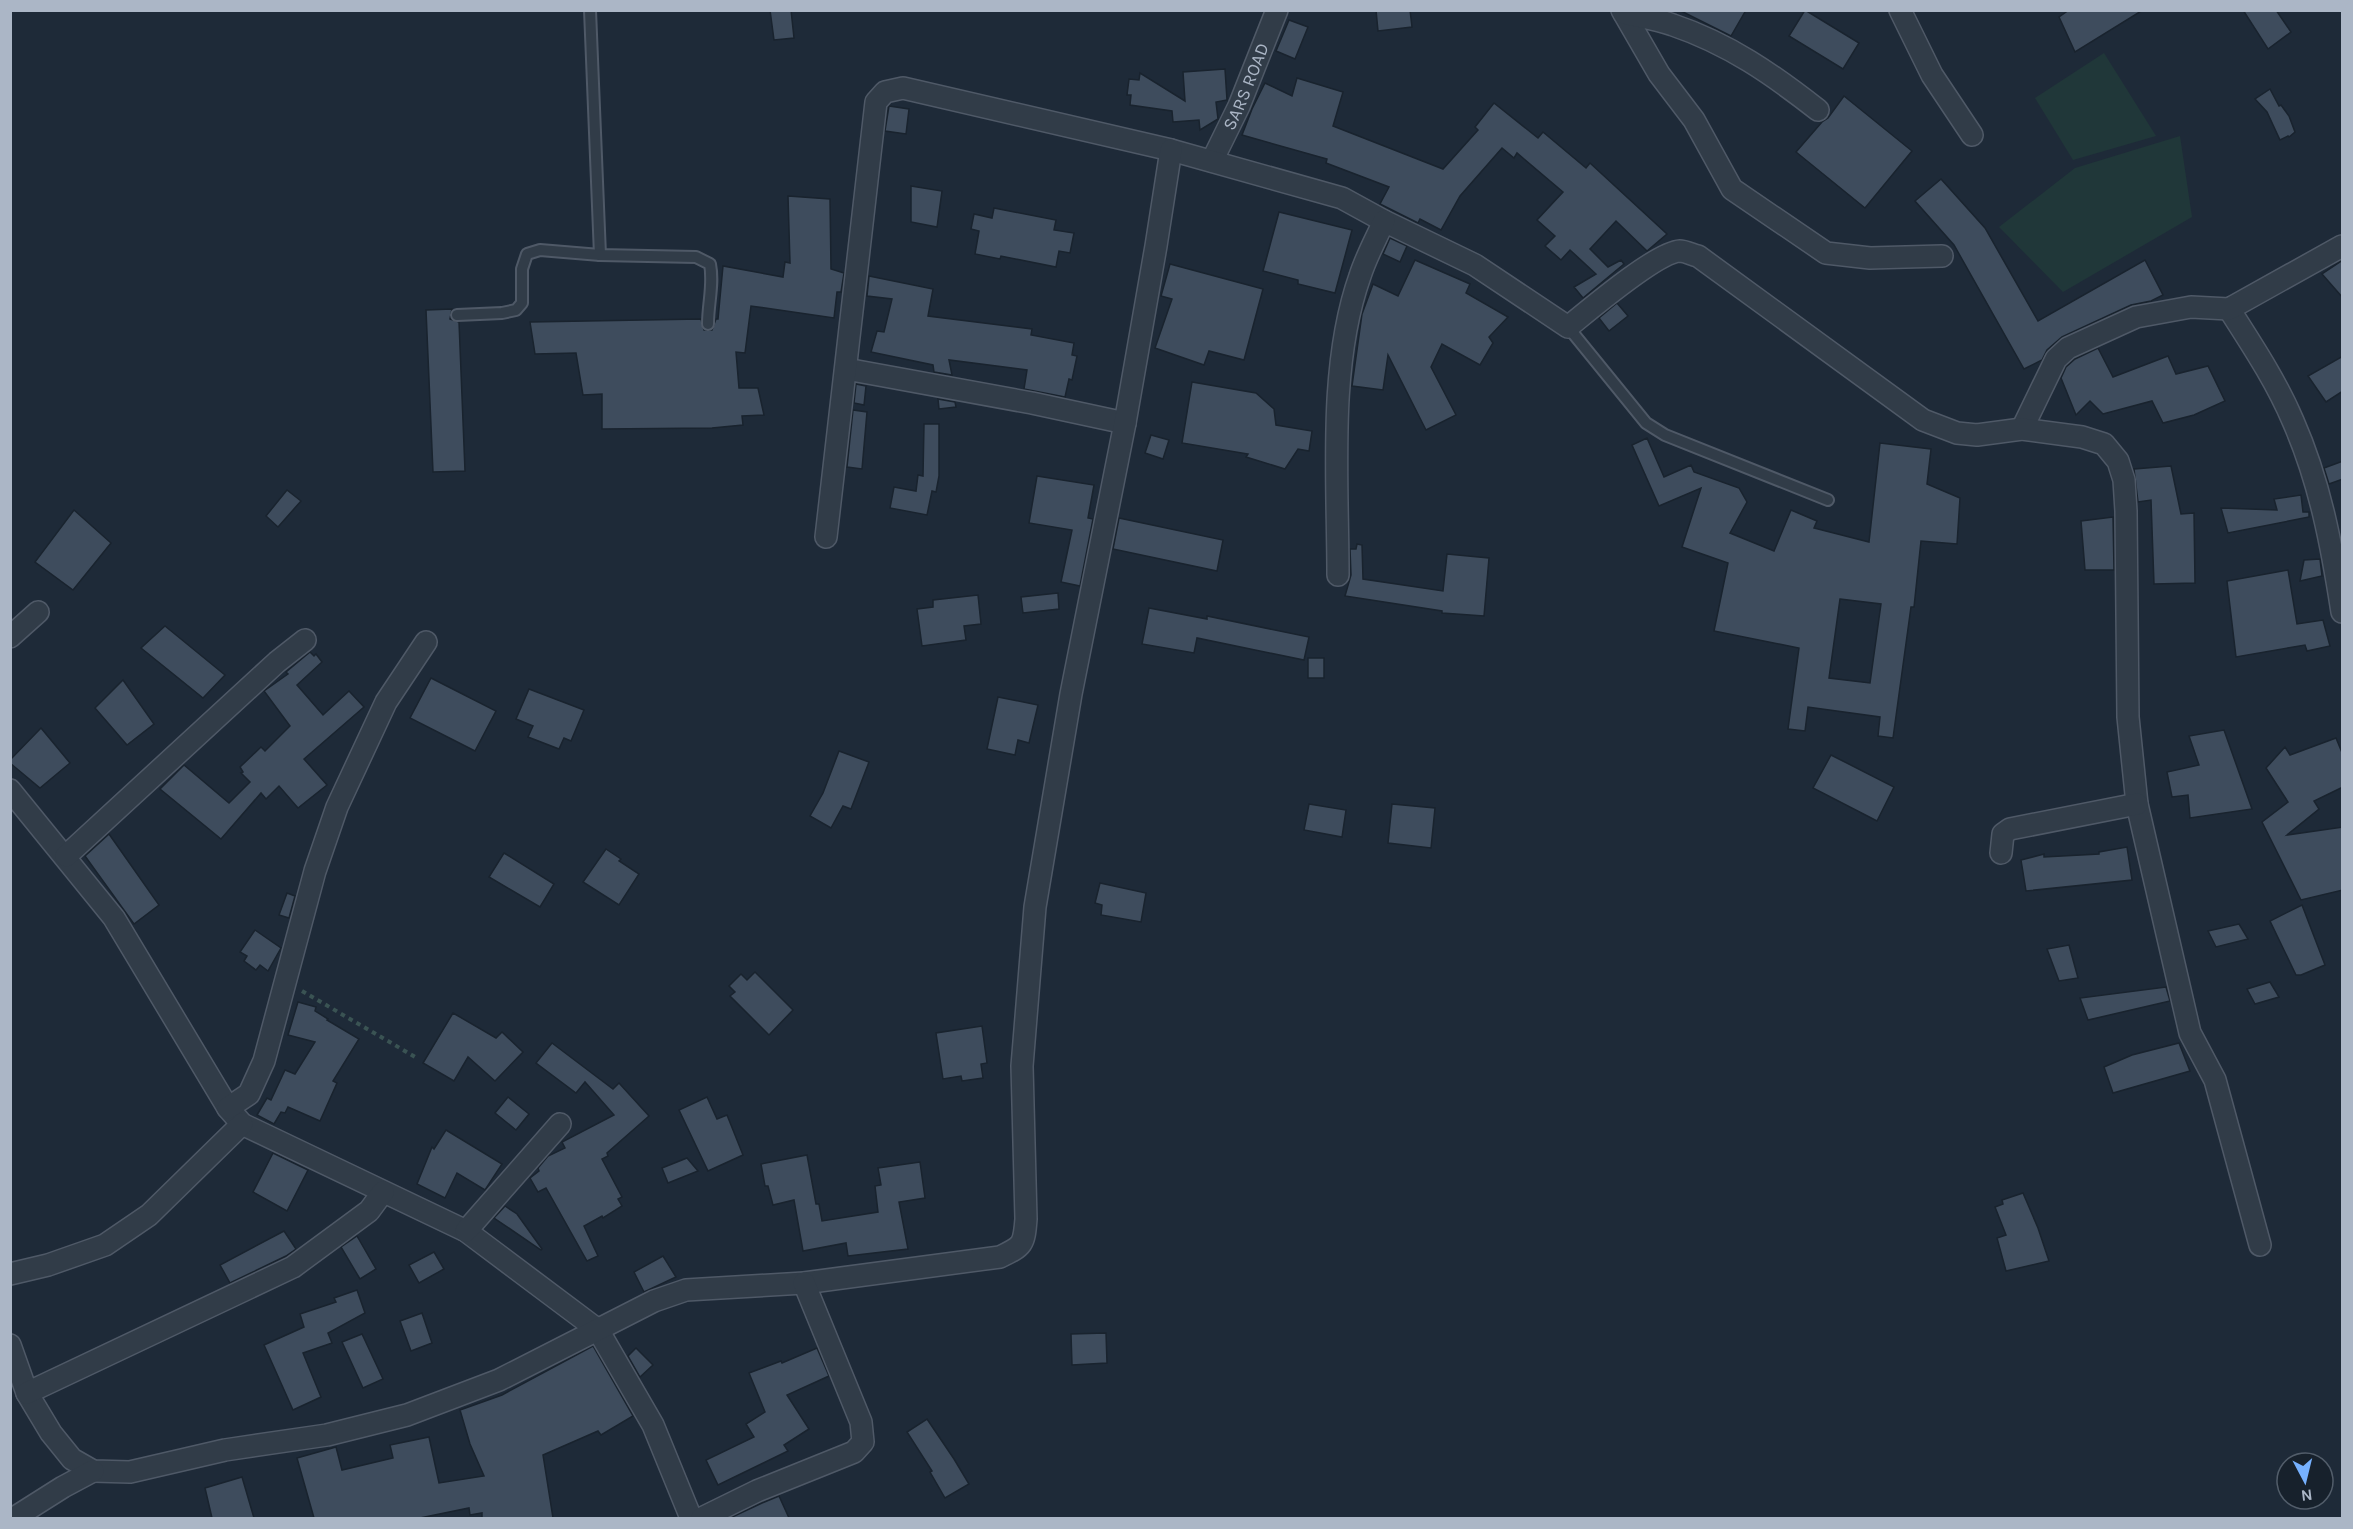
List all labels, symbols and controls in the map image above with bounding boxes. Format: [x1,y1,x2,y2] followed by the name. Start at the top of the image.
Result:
[1218,40,1274,134] street label: SARS ROAD
[2275,1451,2335,1511] north arrow
[2300,1485,2314,1506] text: N

